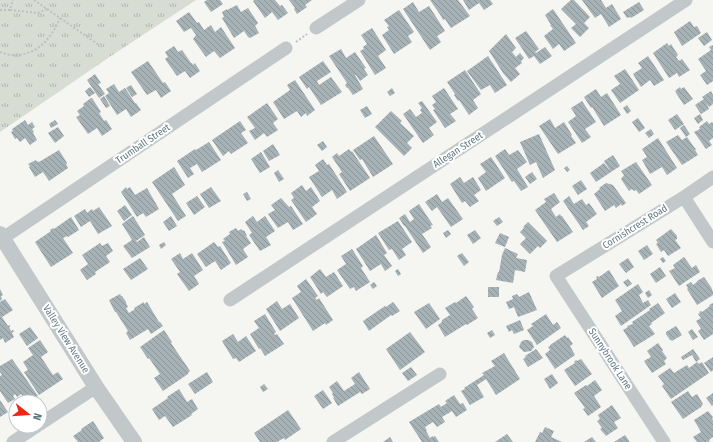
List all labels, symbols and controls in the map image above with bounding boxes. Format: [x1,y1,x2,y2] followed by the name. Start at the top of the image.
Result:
[114,121,173,167] street label: Trumball Street
[431,129,486,171] street label: Allegan Street
[600,202,670,252] street label: Cornishcrest Road
[40,303,92,375] street label: Valley View Avenue
[586,326,634,392] street label: Sunnybrook Lane
[8,394,48,434] north arrow
[30,412,44,422] text: N

